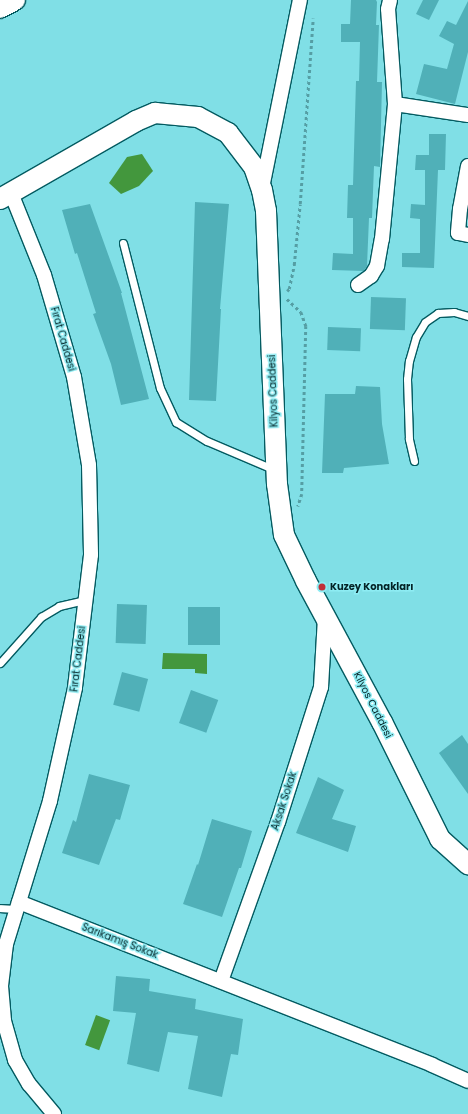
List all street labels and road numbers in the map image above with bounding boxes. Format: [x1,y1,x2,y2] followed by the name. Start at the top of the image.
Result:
[48,306,78,372] street label: Fırat Caddesi
[266,354,280,428] street label: Kilyos Caddesi
[68,625,88,693] street label: Fırat Caddesi
[351,670,395,740] street label: Kilyos Caddesi
[269,770,299,832] street label: Aksak Sokak
[80,921,160,961] street label: Sarıkamış Sokak

